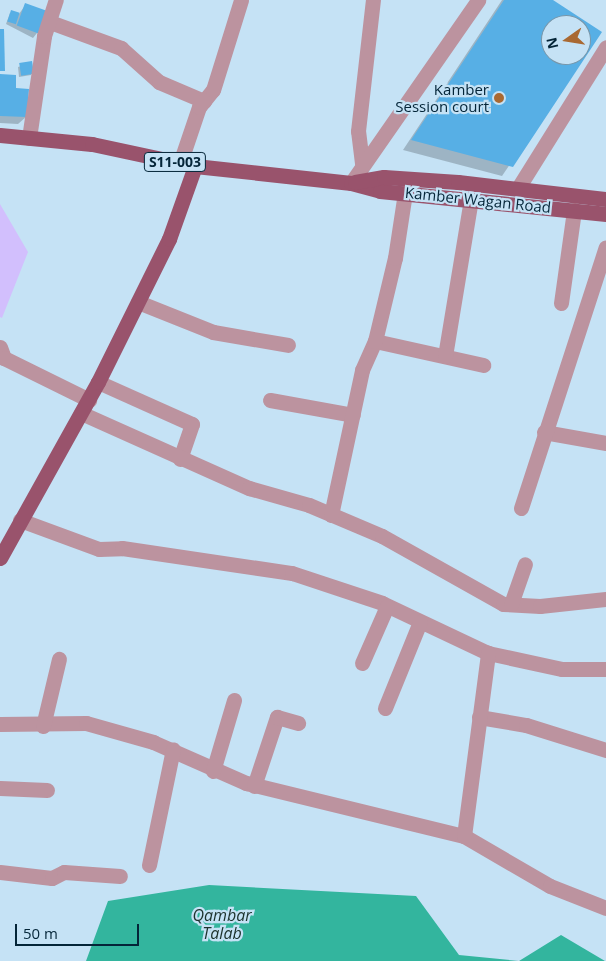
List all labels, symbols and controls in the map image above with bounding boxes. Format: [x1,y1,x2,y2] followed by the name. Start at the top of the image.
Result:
[541,15,591,65] north arrow
[541,36,562,51] text: N
[395,80,489,115] place label: Kamber Session court
[493,92,505,104] marker: Kamber Session court
[144,150,206,173] road number: S11-003
[404,183,552,217] street label: Kamber Wagan Road
[192,905,252,943] water label: Qambar Talab
[18,914,141,946] scale bar
[23,923,58,943] text: 50 m

